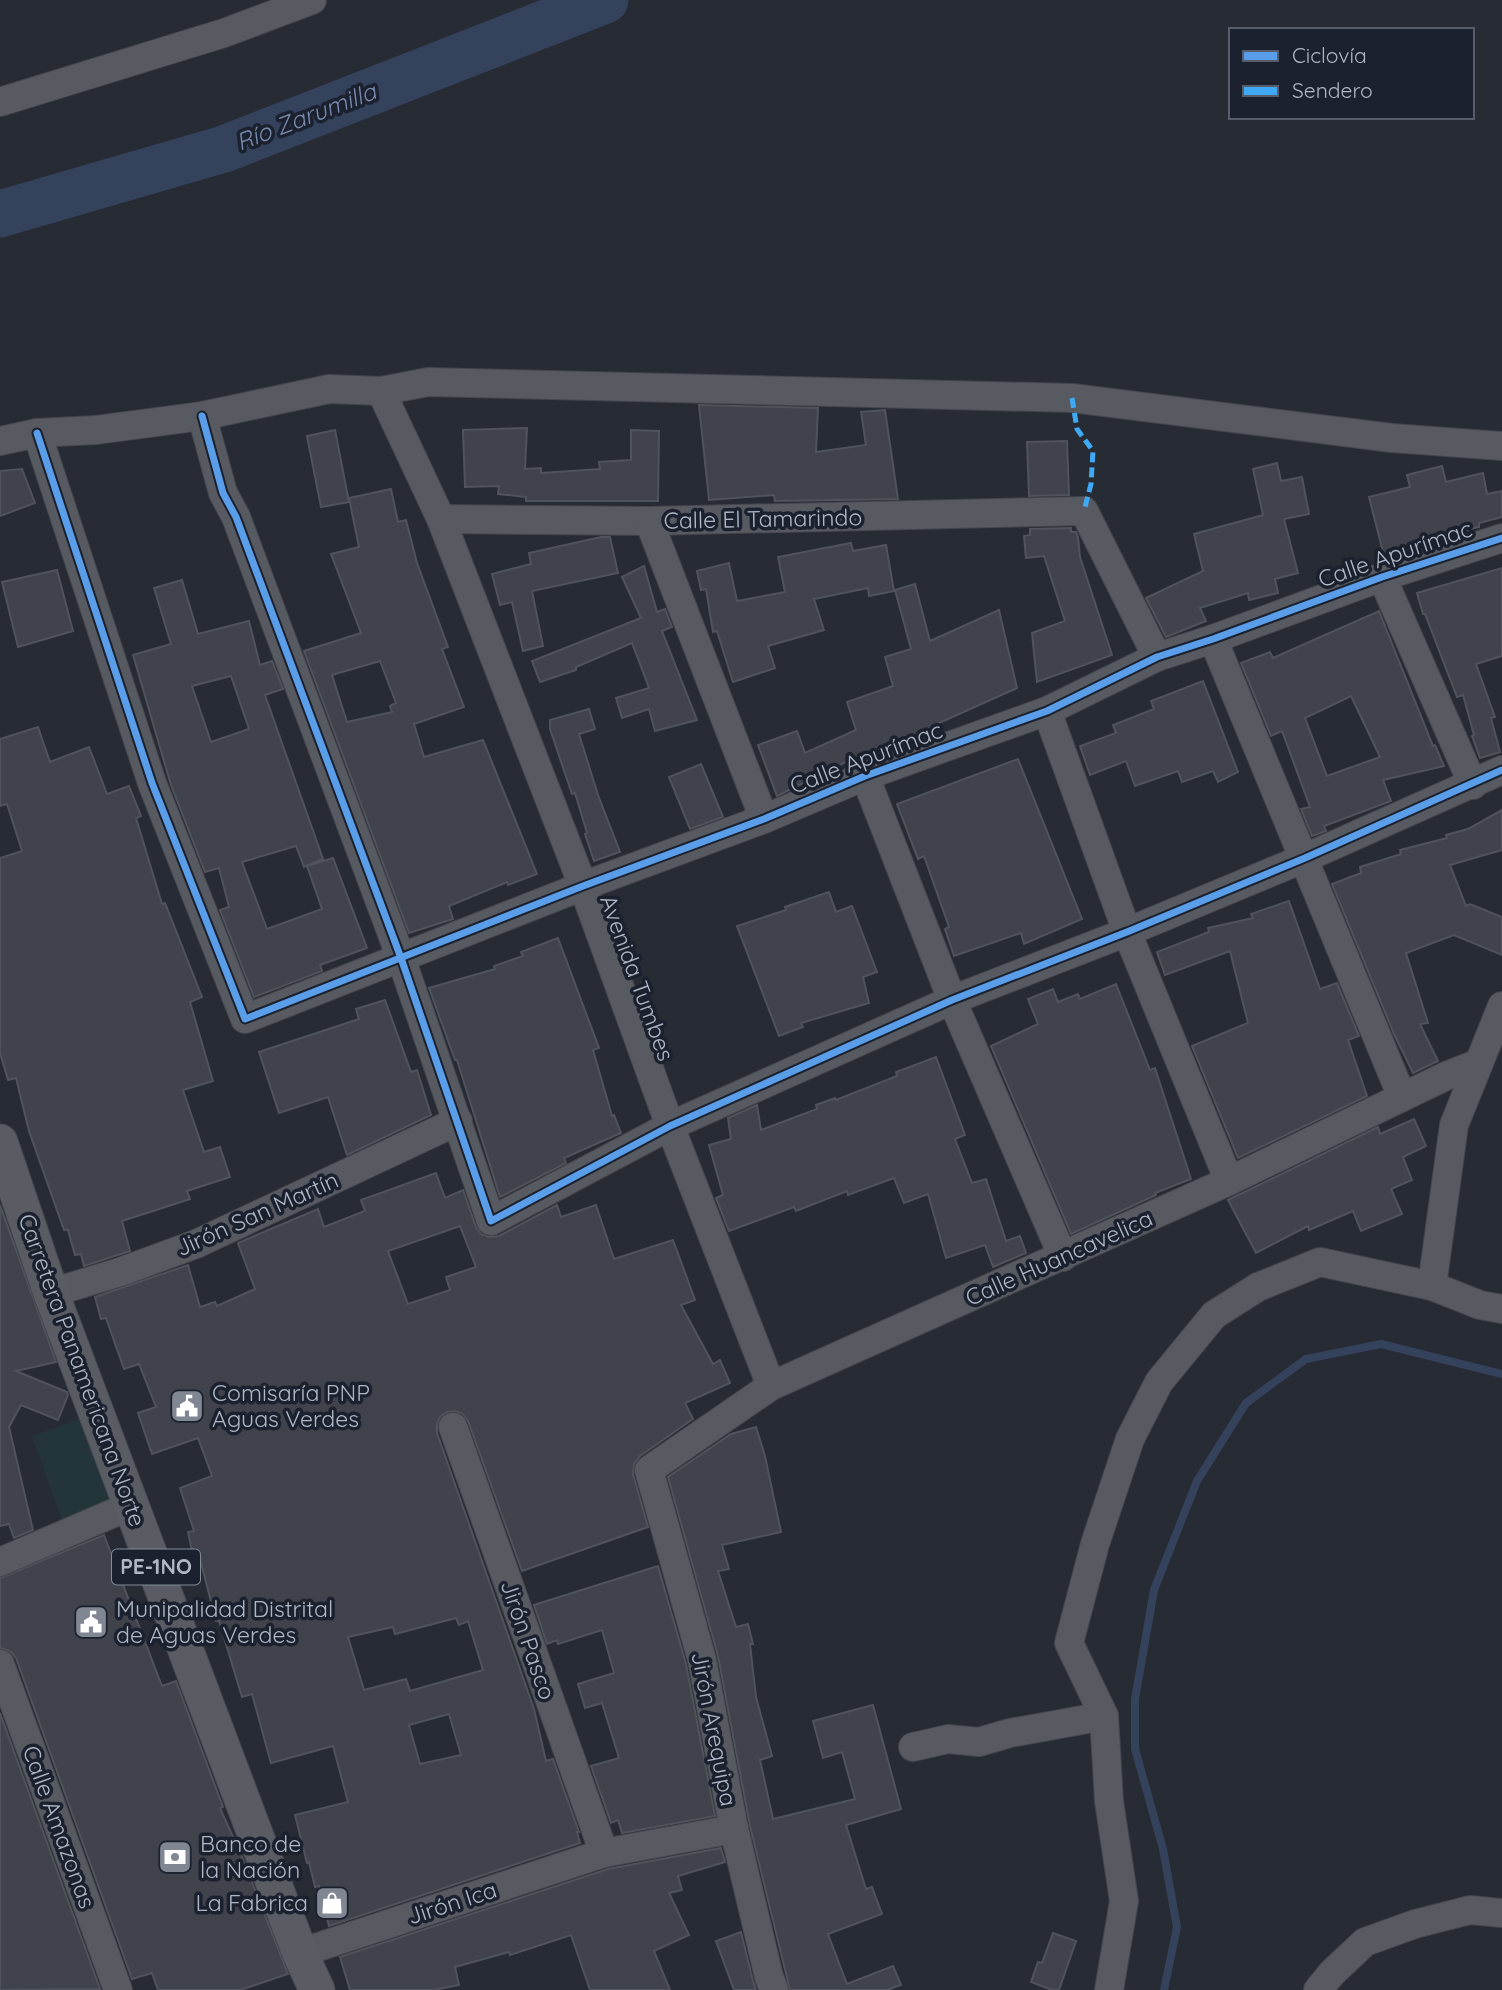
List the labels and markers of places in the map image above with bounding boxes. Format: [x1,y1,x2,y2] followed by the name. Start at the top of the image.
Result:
[212,1378,370,1433] place label: Comisaría PNP Aguas Verdes
[168,1387,206,1425] public building icon: Comisaría PNP Aguas Verdes
[116,1594,333,1649] place label: Munipalidad Distrital de Aguas Verdes
[72,1603,110,1641] public building icon: Munipalidad Distrital de Aguas Verdes
[200,1829,301,1884] place label: Banco de la Nación
[156,1838,194,1876] bank icon: Banco de la Nación
[313,1884,351,1922] shop icon: La Fabrica
[195,1888,308,1917] place label: La Fabrica

